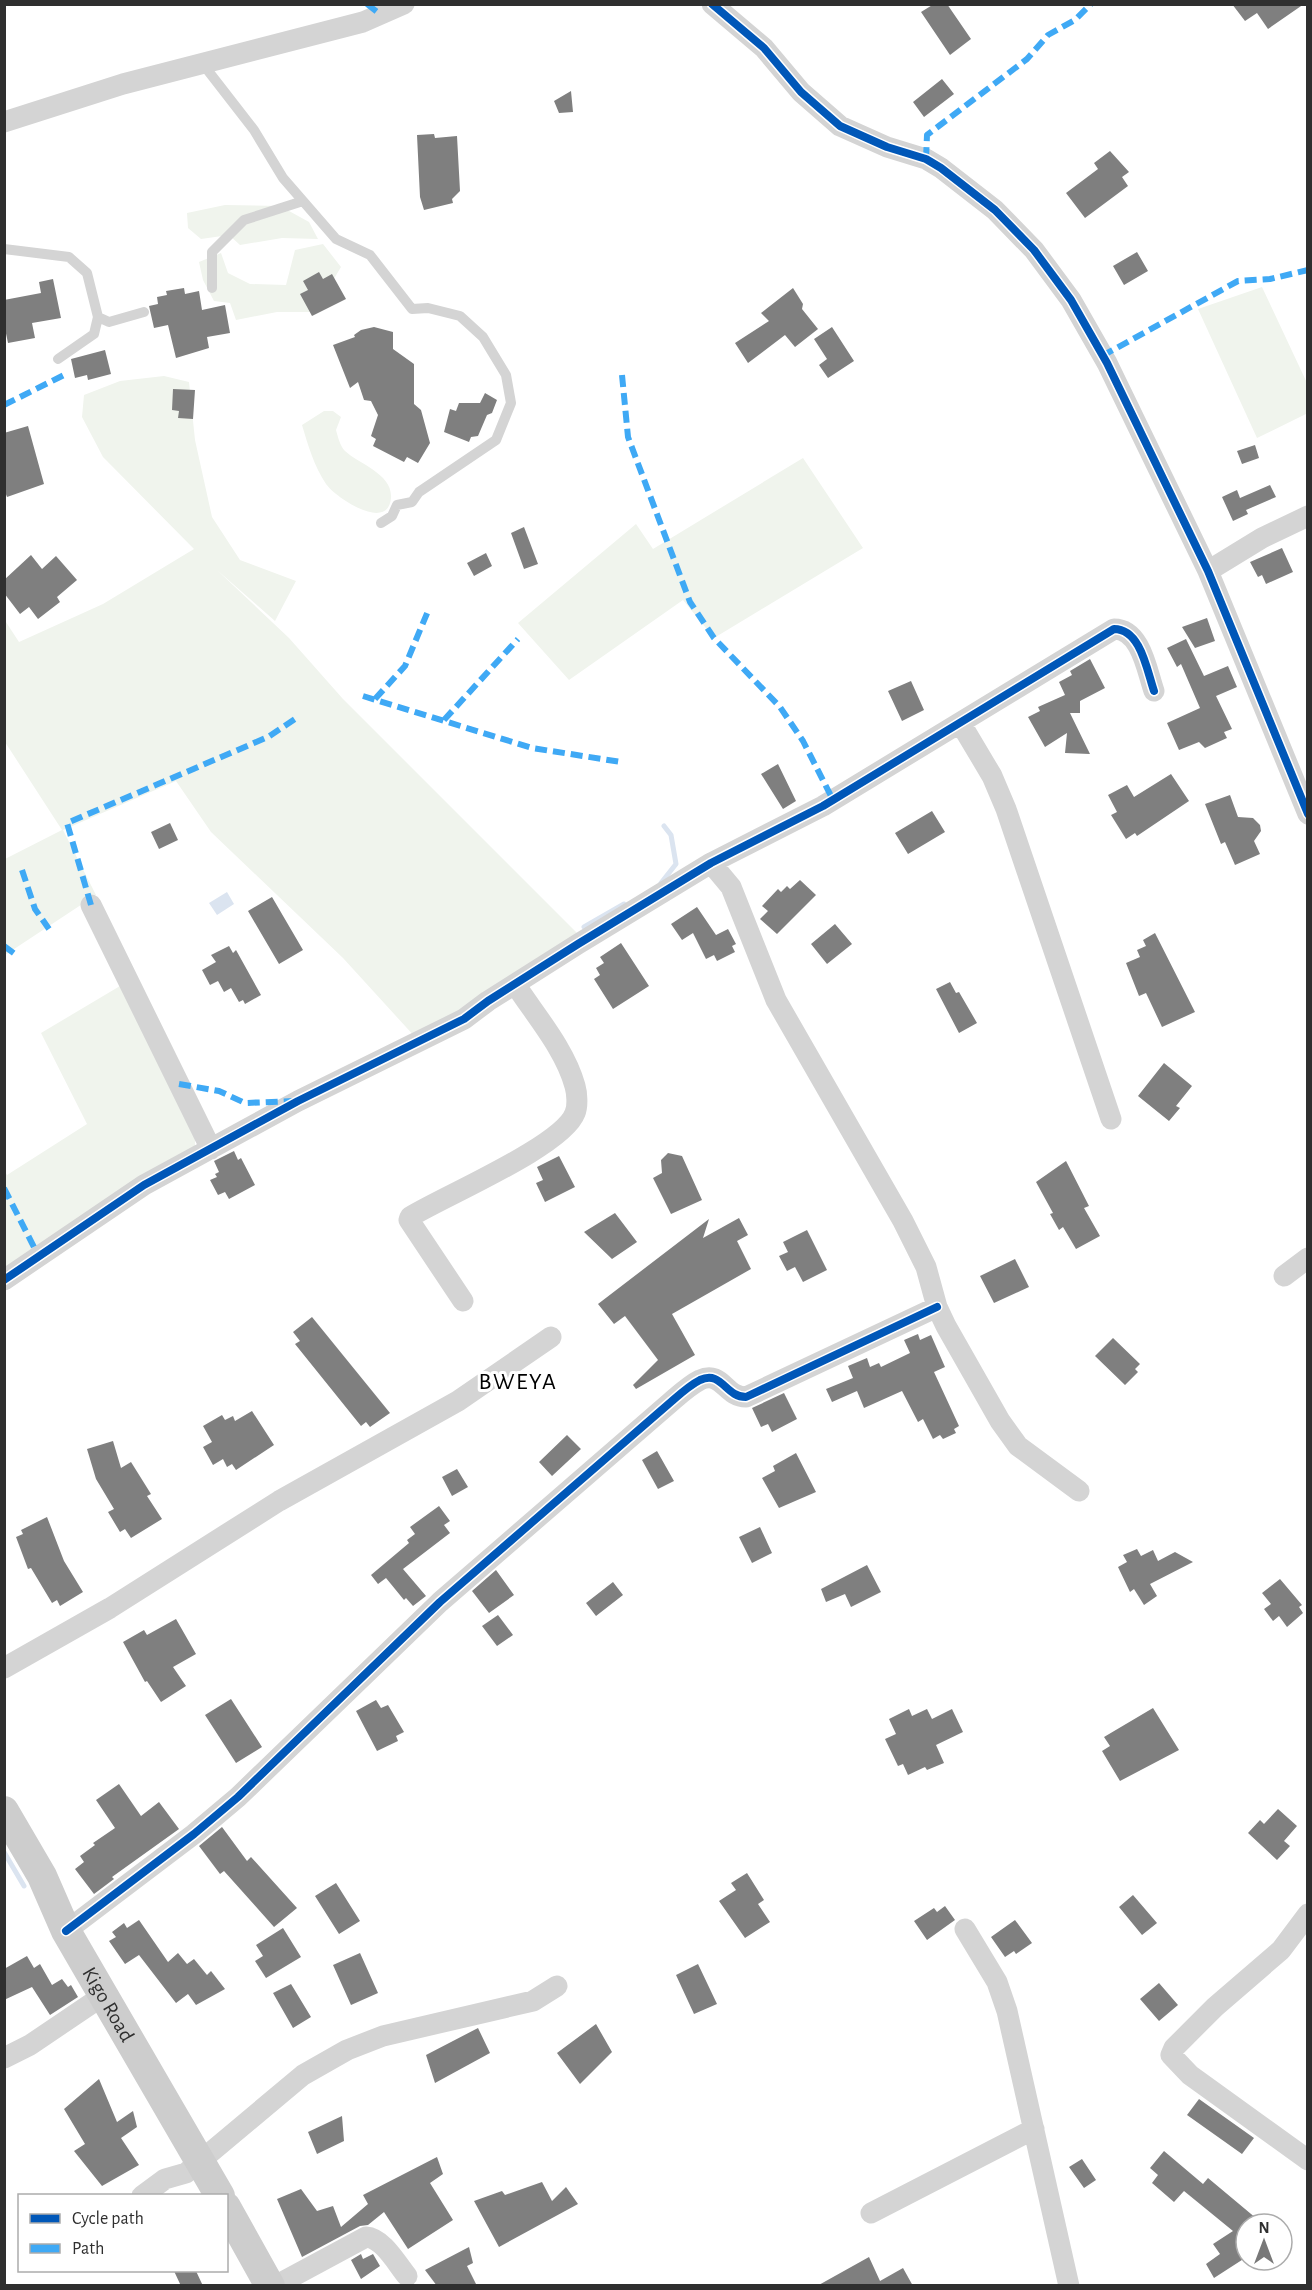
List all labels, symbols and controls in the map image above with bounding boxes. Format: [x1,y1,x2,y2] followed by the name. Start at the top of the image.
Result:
[479,1370,557,1394] district label: BWEYA
[78,1964,138,2045] street label: Kigo Road
[18,2194,228,2272] legend
[72,2210,144,2228] text: Cycle path
[1234,2212,1294,2272] north arrow
[1258,2220,1270,2236] text: N
[72,2240,104,2258] text: Path

